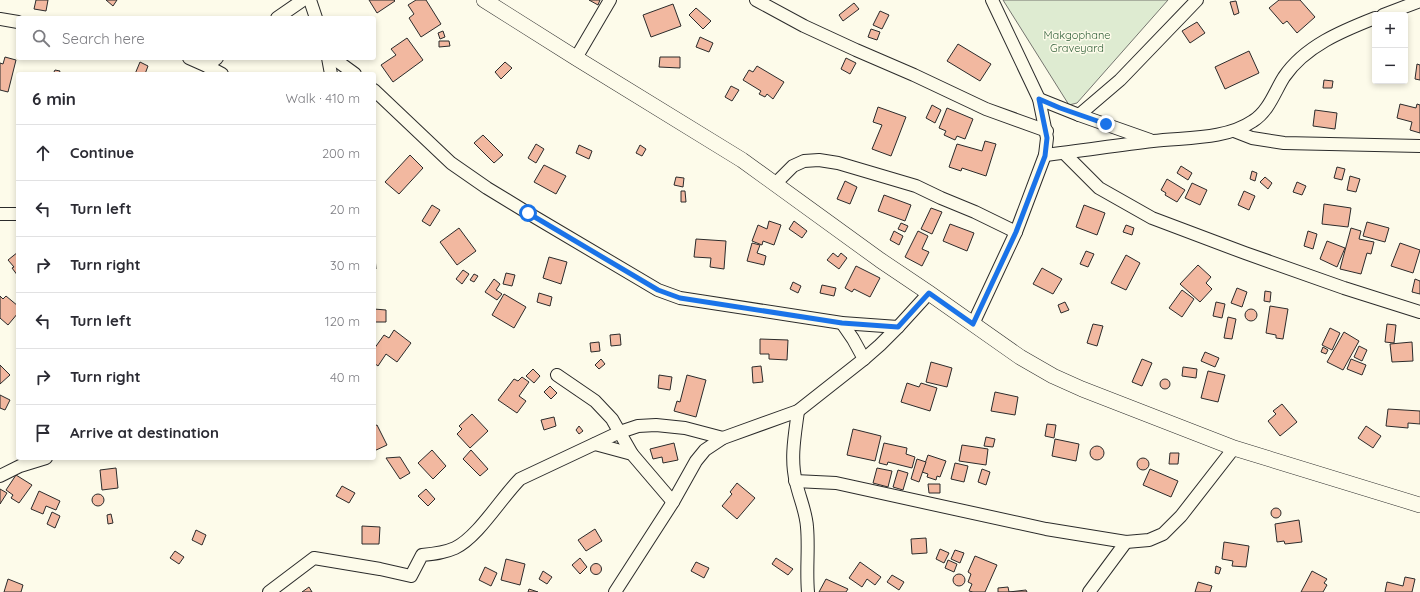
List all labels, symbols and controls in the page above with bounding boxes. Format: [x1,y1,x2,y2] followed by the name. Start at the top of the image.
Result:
[1372,12,1408,84] map controls
[1372,12,1408,48] button: +
[16,16,376,60] search box
[30,27,52,49] icon: search
[1043,28,1111,55] park label: Makgophane Graveyard
[62,29,145,48] text: Search here
[1372,48,1408,84] button: −
[32,88,76,109] text: 6 min
[285,90,360,106] text: Walk · 410 m
[1097,115,1115,133] route end
[32,142,54,164] icon: ahead
[70,143,134,162] text: Continue
[322,145,360,161] text: 200 m
[32,198,54,220] icon: left
[70,199,132,218] text: Turn left
[330,201,360,217] text: 20 m
[519,204,537,222] route start
[32,254,54,276] icon: right
[70,255,141,274] text: Turn right
[330,257,360,273] text: 30 m
[32,310,54,332] icon: left
[70,311,132,330] text: Turn left
[325,313,360,329] text: 120 m
[32,366,54,388] icon: right
[70,367,141,386] text: Turn right
[330,369,360,385] text: 40 m
[32,422,54,444] icon: arrive
[70,423,219,442] text: Arrive at destination

